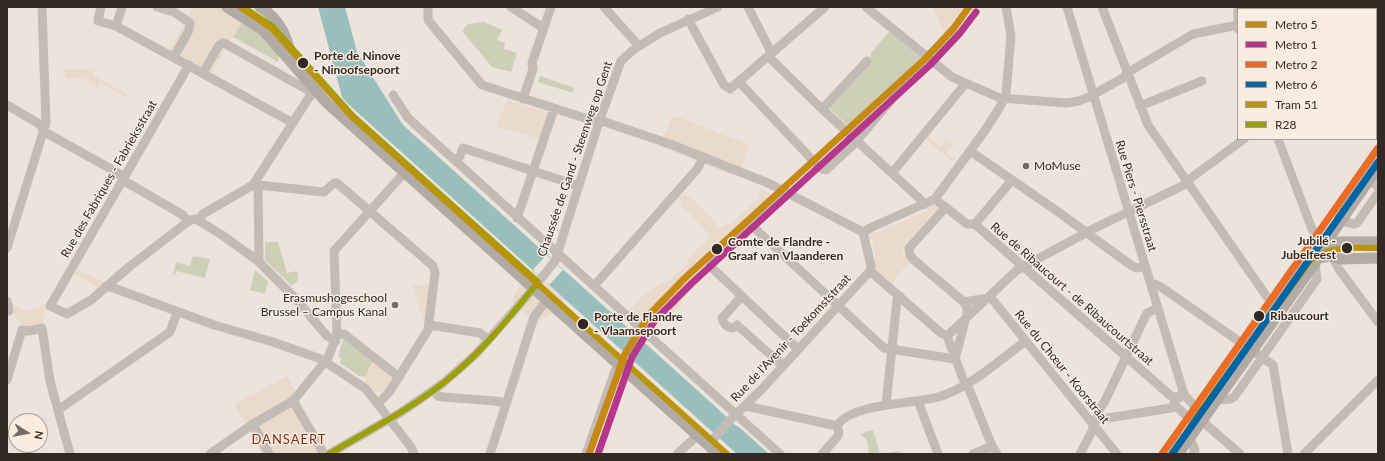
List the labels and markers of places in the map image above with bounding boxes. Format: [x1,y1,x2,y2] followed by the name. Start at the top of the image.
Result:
[314,49,401,77] place label: Porte de Ninove - Ninoofsepoort
[296,56,310,70] marker: Porte de Ninove - Ninoofsepoort
[1034,159,1081,173] place label: MoMuse
[1021,161,1031,171] marker: MoMuse
[1281,234,1336,262] place label: Jubilé - Jubelfeest
[728,235,843,263] place label: Comte de Flandre - Graaf van Vlaanderen
[1340,241,1354,255] marker: Jubilé - Jubelfeest
[710,242,724,256] marker: Comte de Flandre - Graaf van Vlaanderen
[261,291,387,319] place label: Erasmushogeschool Brussel – Campus Kanal
[390,300,400,310] marker: Erasmushogeschool Brussel – Campus Kanal
[1252,309,1266,323] marker: Ribaucourt
[1270,309,1329,323] place label: Ribaucourt
[594,310,682,338] place label: Porte de Flandre - Vlaamsepoort
[576,317,590,331] marker: Porte de Flandre - Vlaamsepoort

